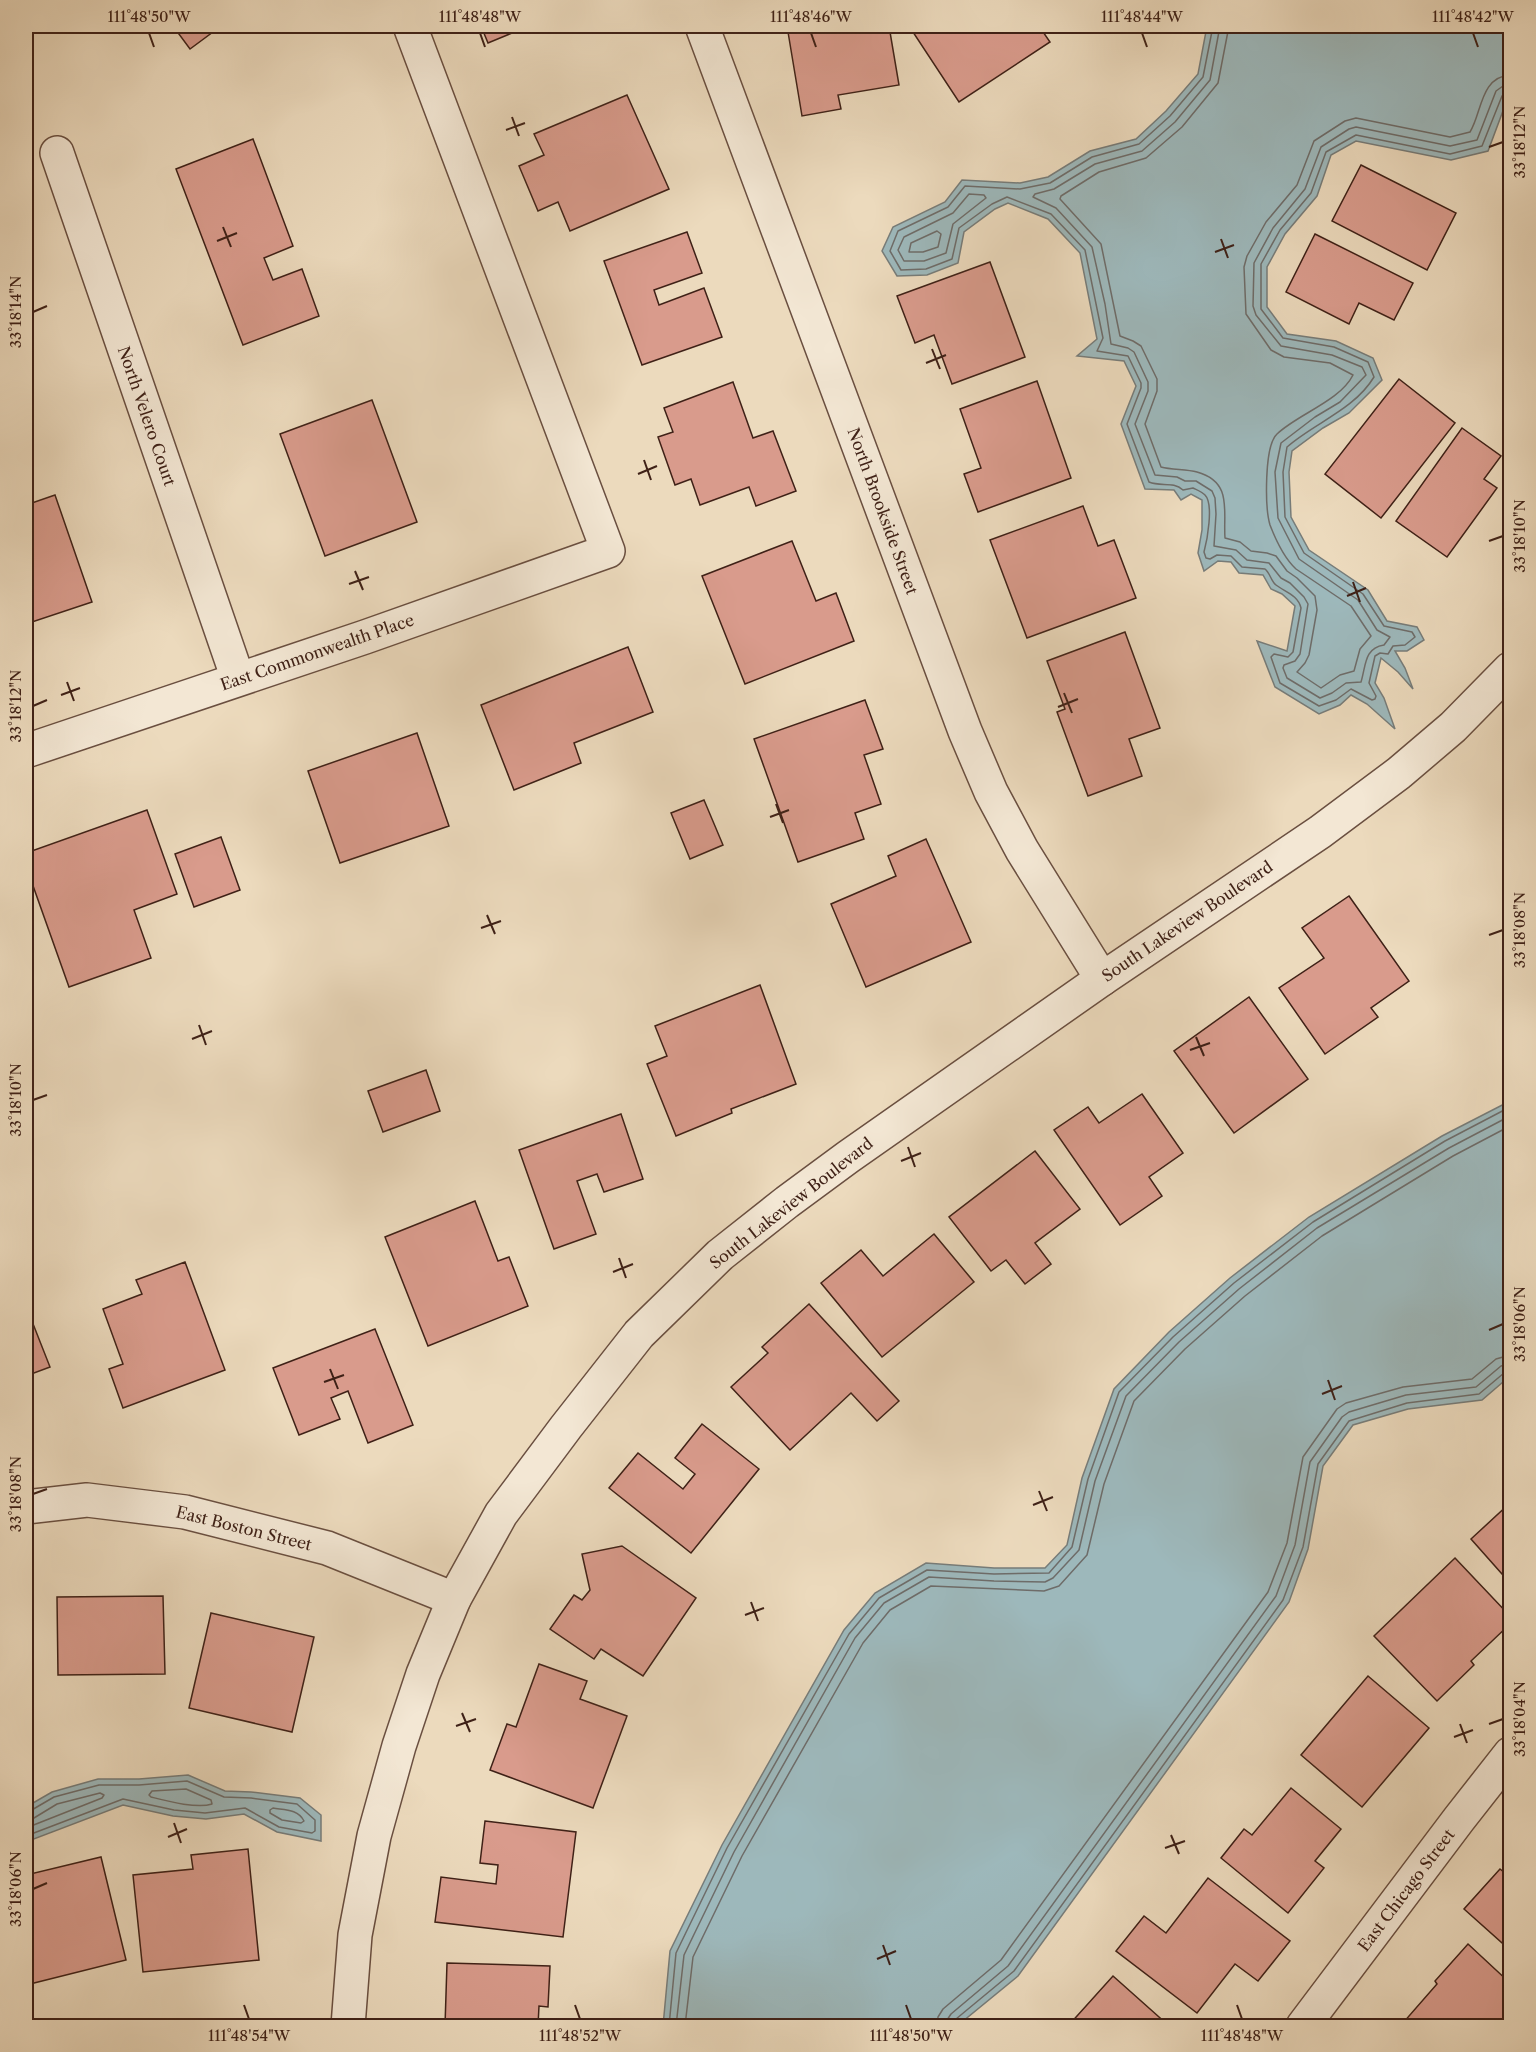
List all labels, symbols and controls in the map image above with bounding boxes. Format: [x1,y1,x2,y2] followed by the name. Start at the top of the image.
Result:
[107,7,191,26] text: 111°48'50"W
[439,7,522,26] text: 111°48'48"W
[770,7,853,26] text: 111°48'46"W
[1101,7,1184,26] text: 111°48'44"W
[1432,7,1515,26] text: 111°48'42"W
[1510,106,1529,178] text: 33°18'12"N
[6,276,25,348] text: 33°18'14"N
[114,343,180,489] street label: North Velero Court
[844,425,923,597] street label: North Brookside Street
[1510,499,1529,573] text: 33°18'10"N
[217,609,417,695] street label: East Commonwealth Place
[6,670,25,742] text: 33°18'12"N
[1098,856,1276,986] street label: South Lakeview Boulevard
[1510,892,1529,968] text: 33°18'08"N
[6,1063,25,1137] text: 33°18'10"N
[705,1133,877,1273] street label: South Lakeview Boulevard
[1510,1286,1529,1362] text: 33°18'06"N
[6,1456,25,1532] text: 33°18'08"N
[174,1501,314,1555] street label: East Boston Street
[1510,1681,1529,1757] text: 33°18'04"N
[1353,1825,1459,1955] street label: East Chicago Street
[6,1851,25,1927] text: 33°18'06"N
[208,2026,291,2045] text: 111°48'54"W
[539,2026,622,2045] text: 111°48'52"W
[869,2026,953,2045] text: 111°48'50"W
[1201,2026,1284,2045] text: 111°48'48"W

